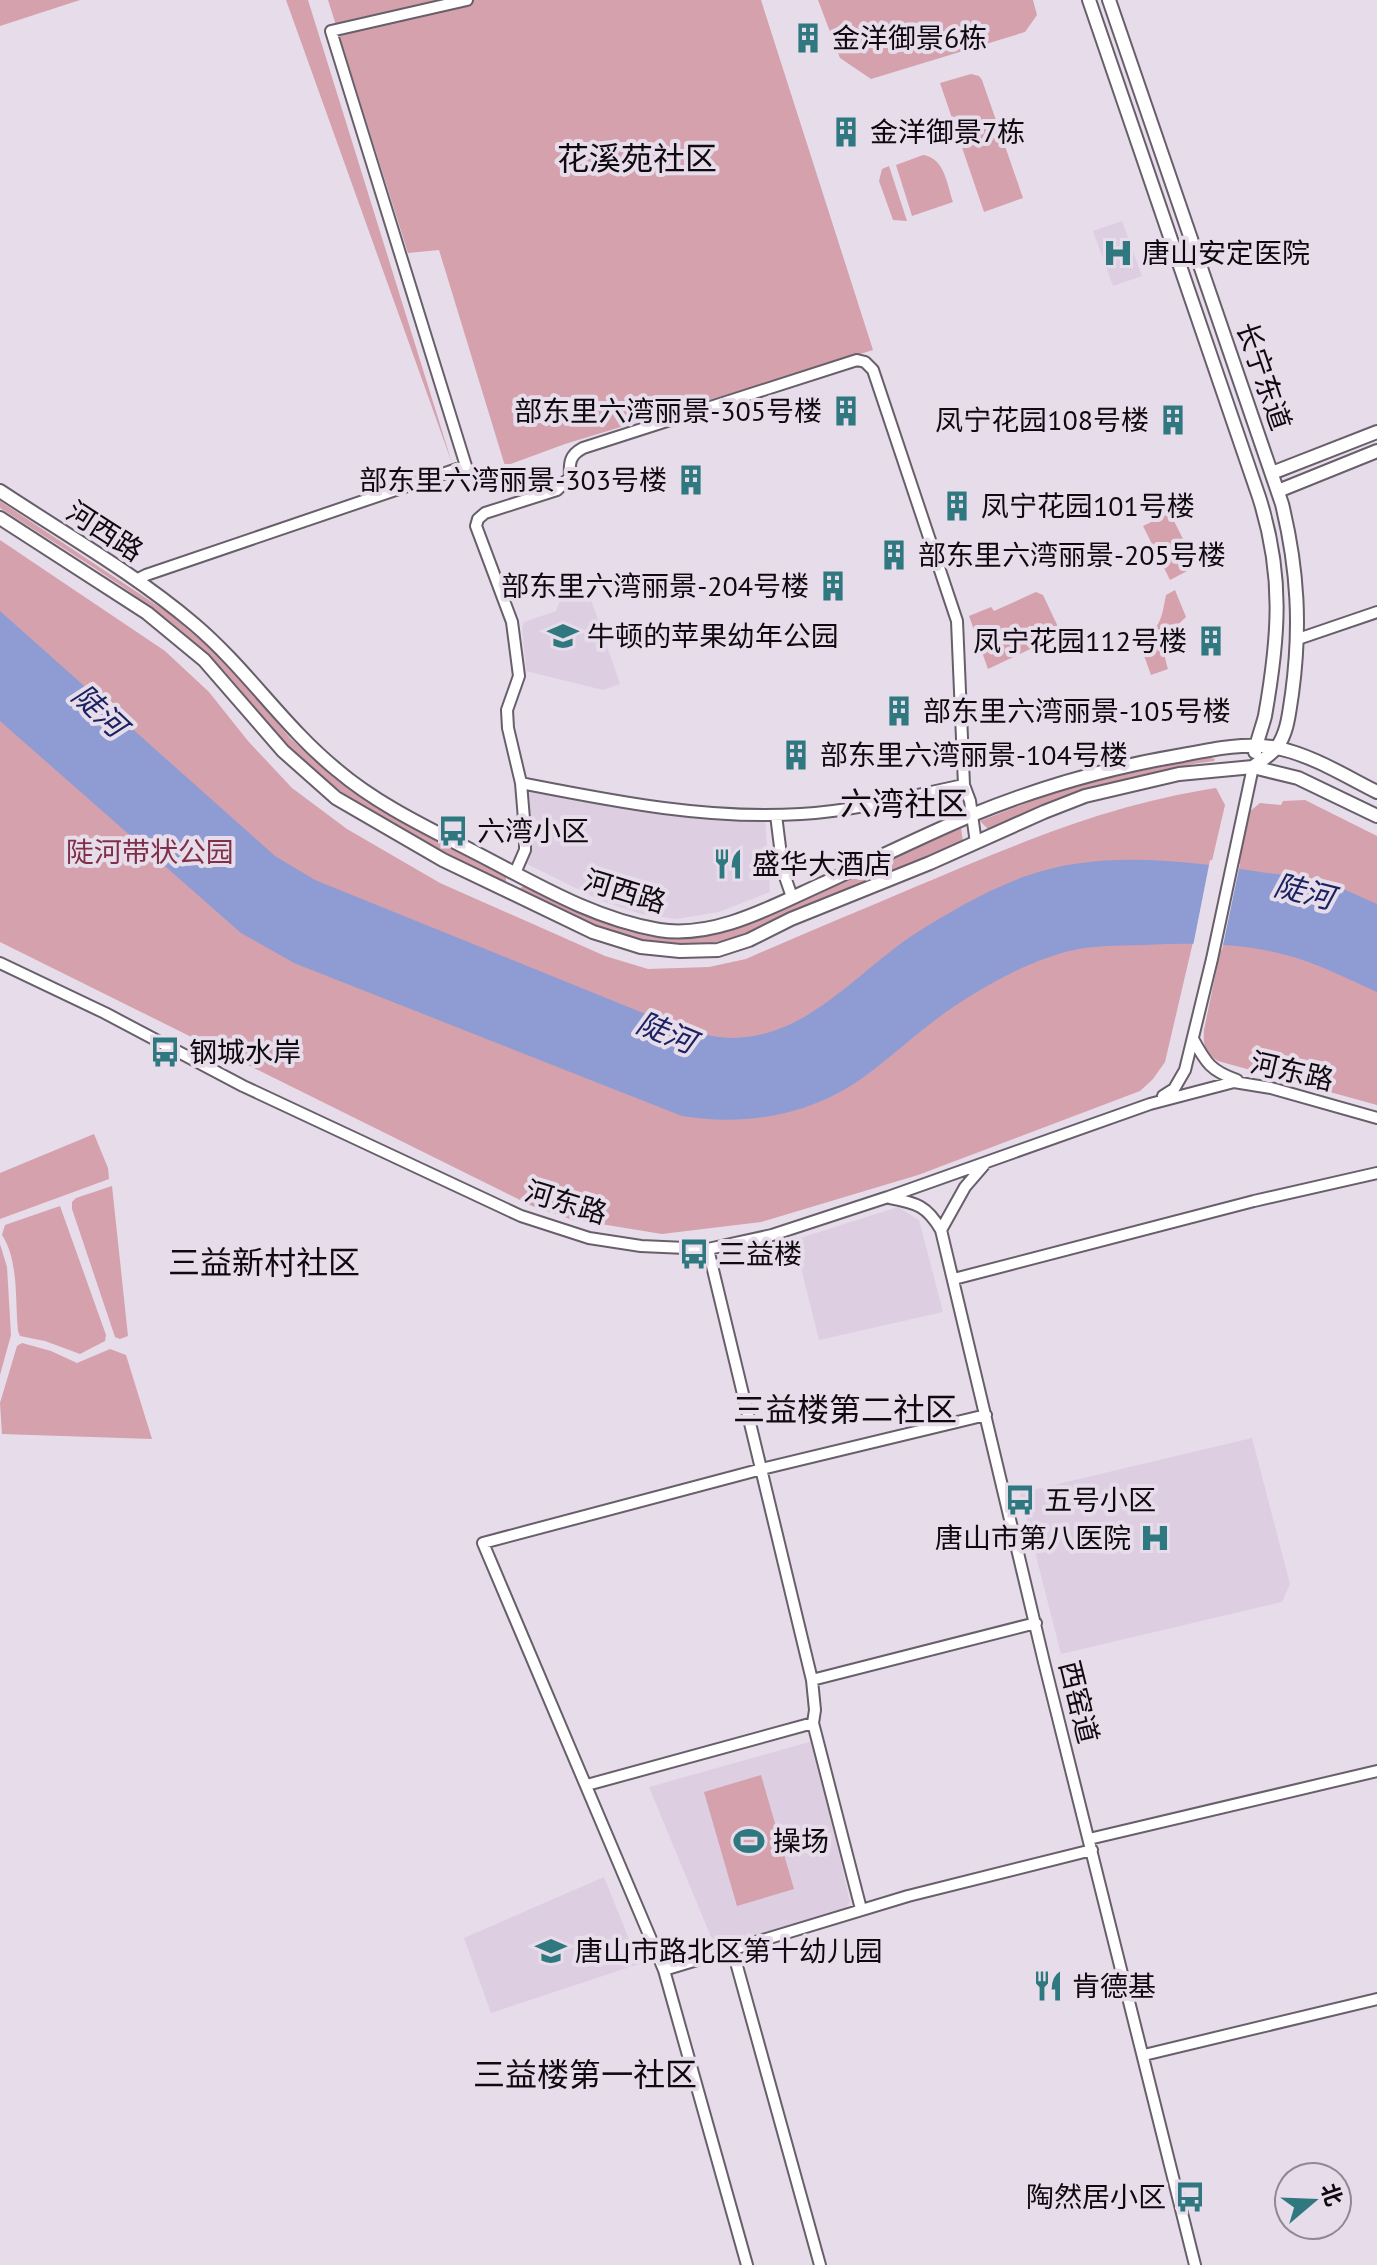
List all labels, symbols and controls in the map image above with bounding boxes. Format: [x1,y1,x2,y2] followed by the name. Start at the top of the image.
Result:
[832,19,987,56] place label: 金洋御景6栋
[791,21,825,55] building icon: 金洋御景6栋
[870,113,1025,150] place label: 金洋御景7栋
[829,115,863,149] building icon: 金洋御景7栋
[557,137,717,179] district label: 花溪苑社区
[1142,234,1310,271] place label: 唐山安定医院
[1101,236,1135,270] hospital icon: 唐山安定医院
[1229,317,1300,435] street label: 长宁东道
[514,392,822,429] place label: 部东里六湾丽景-305号楼
[829,394,863,428] building icon: 部东里六湾丽景-305号楼
[935,401,1149,438] place label: 凤宁花园108号楼
[1156,403,1190,437] building icon: 凤宁花园108号楼
[359,461,667,498] place label: 部东里六湾丽景-303号楼
[674,463,708,497] building icon: 部东里六湾丽景-303号楼
[981,487,1195,524] place label: 凤宁花园101号楼
[940,489,974,523] building icon: 凤宁花园101号楼
[60,492,151,569] street label: 河西路
[918,536,1226,573] place label: 部东里六湾丽景-205号楼
[877,538,911,572] building icon: 部东里六湾丽景-205号楼
[501,567,809,604] place label: 部东里六湾丽景-204号楼
[816,569,850,603] building icon: 部东里六湾丽景-204号楼
[587,617,839,654] place label: 牛顿的苹果幼年公园
[546,619,580,653] school or university icon: 牛顿的苹果幼年公园
[973,622,1187,659] place label: 凤宁花园112号楼
[1194,624,1228,658] building icon: 凤宁花园112号楼
[65,675,139,748] water label: 陡河
[923,692,1231,729] place label: 部东里六湾丽景-105号楼
[882,694,916,728] building icon: 部东里六湾丽景-105号楼
[820,736,1128,773] place label: 部东里六湾丽景-104号楼
[779,738,813,772] building icon: 部东里六湾丽景-104号楼
[840,782,968,824] district label: 六湾社区
[477,812,589,849] place label: 六湾小区
[436,814,470,848] bus stop icon: 六湾小区
[66,833,234,870] park label: 陡河带状公园
[752,845,892,882] place label: 盛华大酒店
[711,847,745,881] restaurant icon: 盛华大酒店
[580,861,671,920] street label: 河西路
[1271,864,1343,918] water label: 陡河
[631,1002,706,1063] water label: 陡河
[189,1033,301,1070] place label: 钢城水岸
[148,1035,182,1069] bus stop icon: 钢城水岸
[1247,1043,1337,1098] street label: 河东路
[521,1172,612,1231] street label: 河东路
[718,1235,802,1272] place label: 三益楼
[677,1237,711,1271] bus stop icon: 三益楼
[168,1241,360,1283] district label: 三益新村社区
[733,1388,957,1430] district label: 三益楼第二社区
[1044,1481,1156,1518] place label: 五号小区
[1003,1483,1037,1517] bus stop icon: 五号小区
[935,1519,1131,1556] place label: 唐山市第八医院
[1138,1521,1172,1555] hospital icon: 唐山市第八医院
[1051,1657,1108,1747] street label: 西窑道
[773,1822,829,1859] place label: 操场
[732,1824,766,1858] sports icon: 操场
[575,1932,883,1969] place label: 唐山市路北区第十幼儿园
[534,1934,568,1968] school or university icon: 唐山市路北区第十幼儿园
[1072,1967,1156,2004] place label: 肯德基
[1031,1969,1065,2003] restaurant icon: 肯德基
[473,2053,697,2095] district label: 三益楼第一社区
[1273,2161,1353,2241] north arrow
[1026,2178,1166,2215] place label: 陶然居小区
[1173,2180,1207,2214] bus stop icon: 陶然居小区
[1315,2180,1349,2209] text: 北

